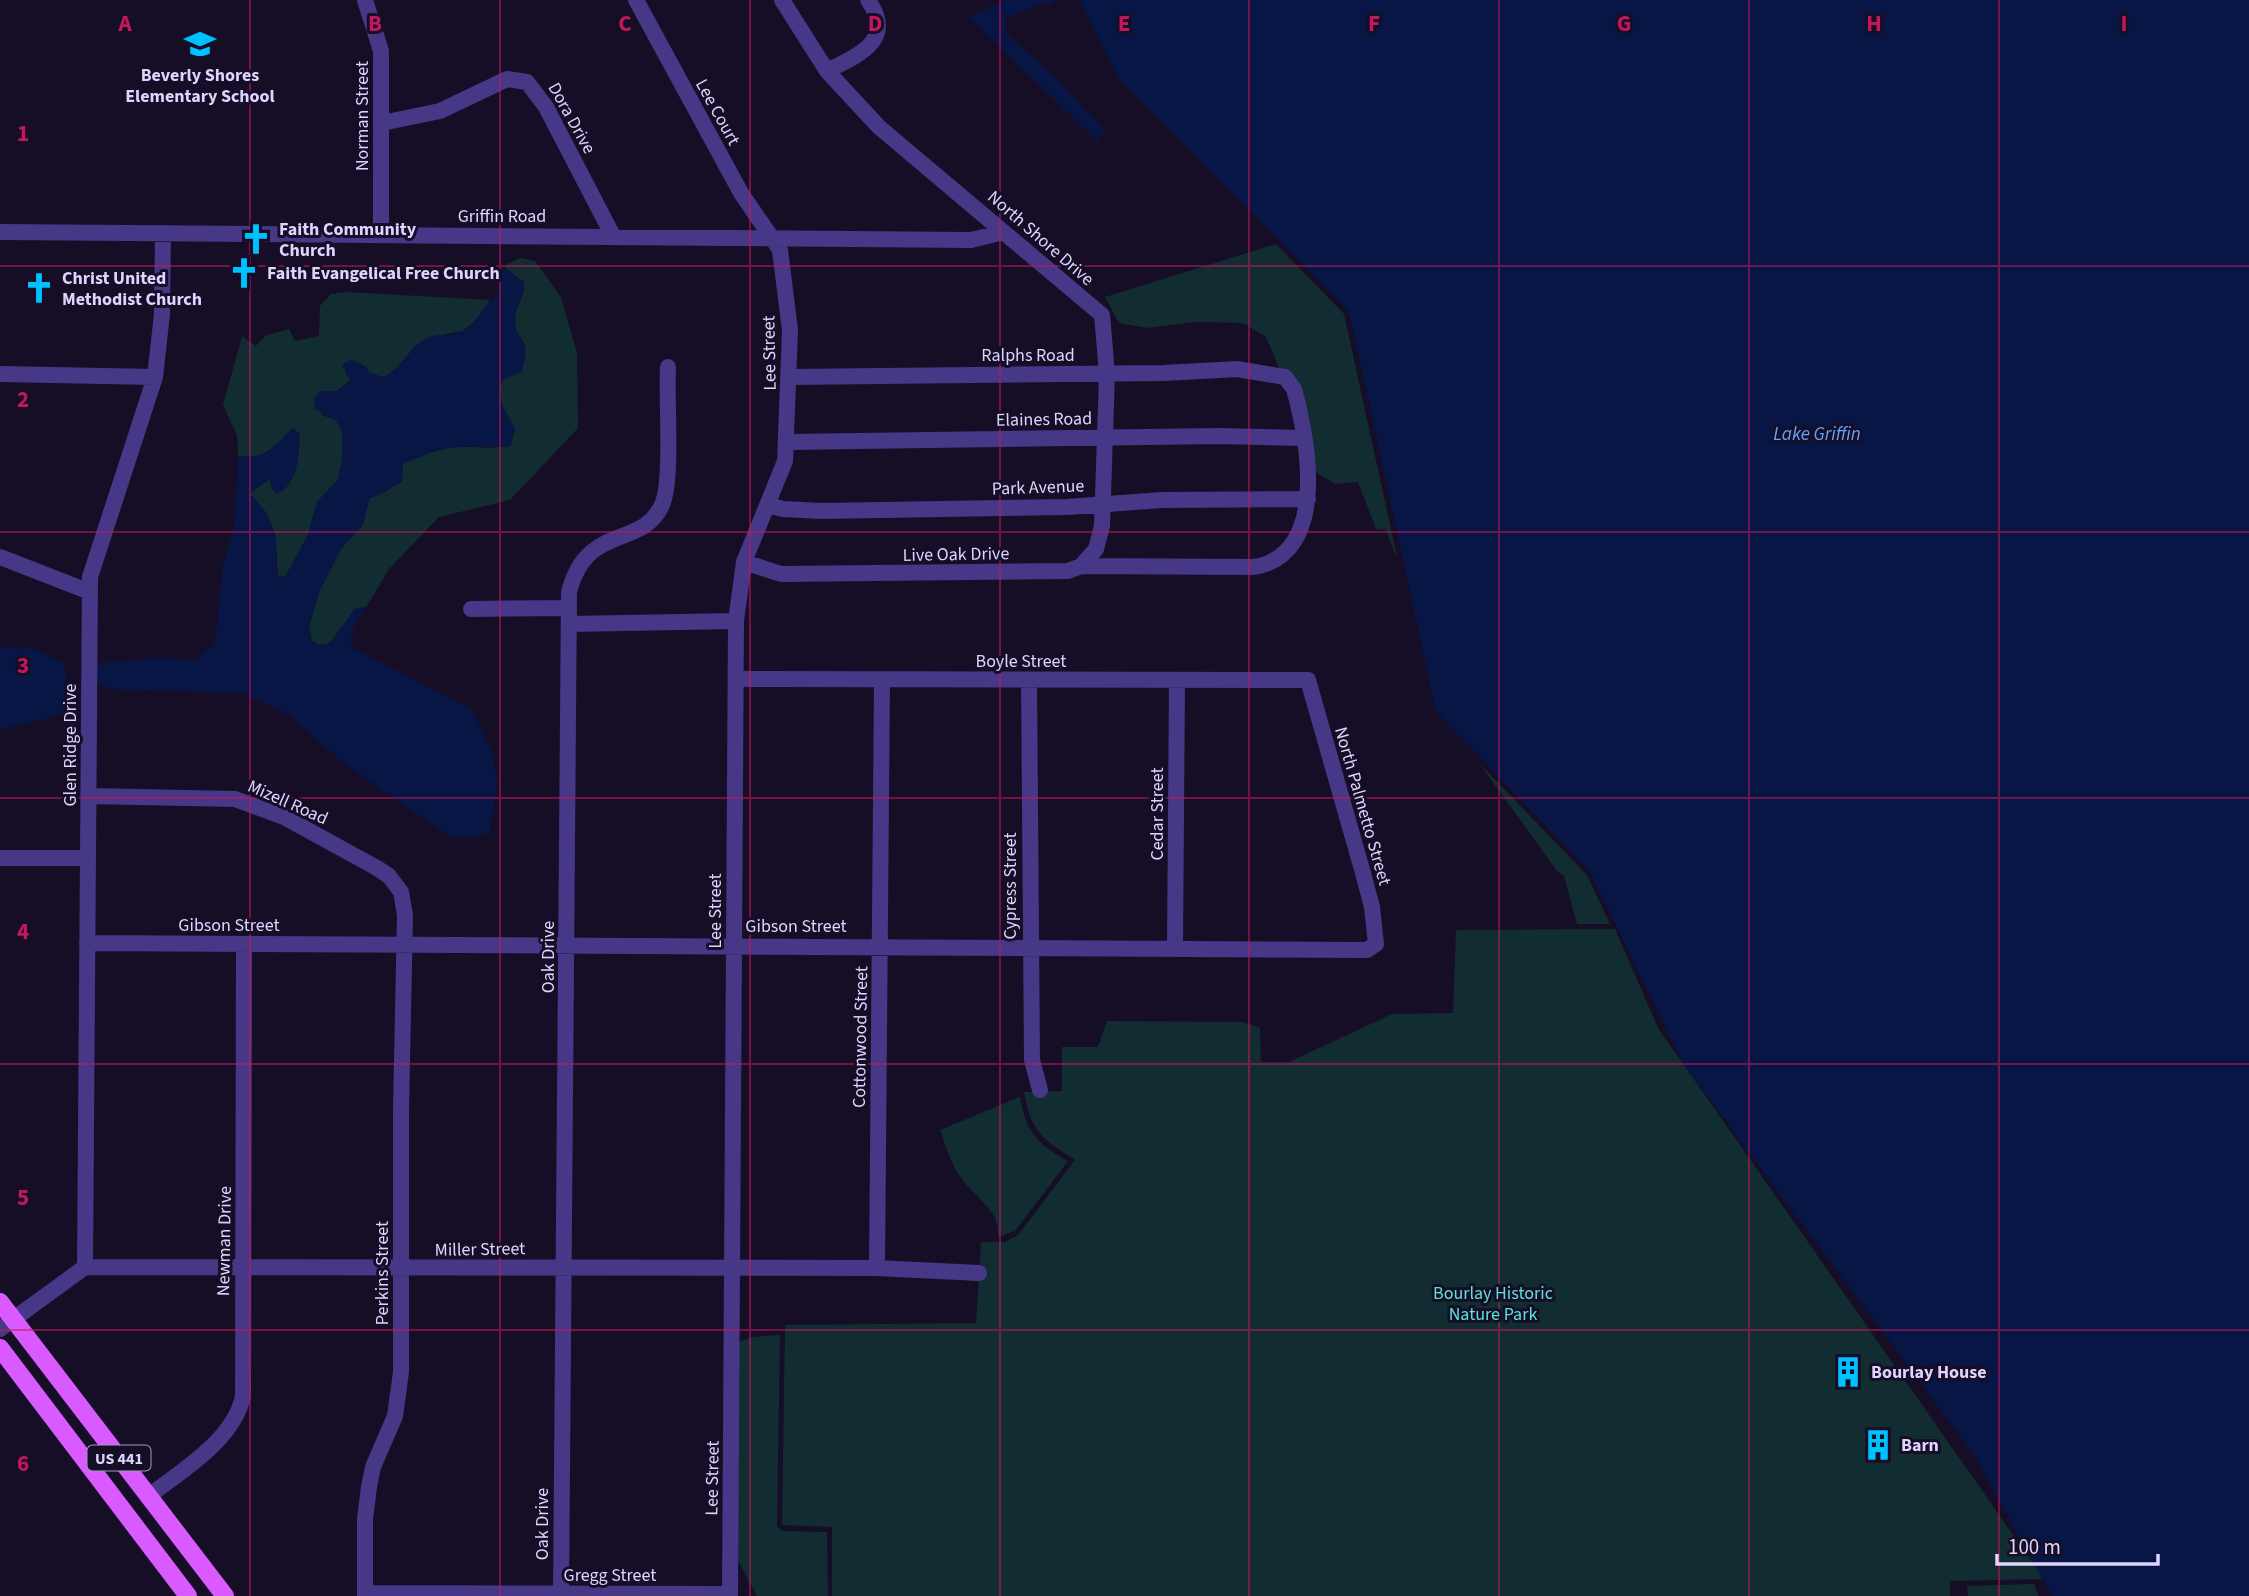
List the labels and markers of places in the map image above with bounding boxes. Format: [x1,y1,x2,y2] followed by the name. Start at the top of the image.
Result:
[183,27,217,61] school or university icon: Beverly Shores Elementary School
[125,63,275,109] place label: Beverly Shores Elementary School
[279,217,417,263] place label: Faith Community Church
[239,222,273,256] church icon: Faith Community Church
[227,256,261,290] church icon: Faith Evangelical Free Church
[267,261,500,286] place label: Faith Evangelical Free Church
[62,266,202,312] place label: Christ United Methodist Church
[22,271,56,305] church icon: Christ United Methodist Church
[1831,1355,1865,1389] building icon: Bourlay House
[1871,1360,1987,1385] place label: Bourlay House
[1861,1428,1895,1462] building icon: Barn
[1901,1433,1939,1458] place label: Barn

